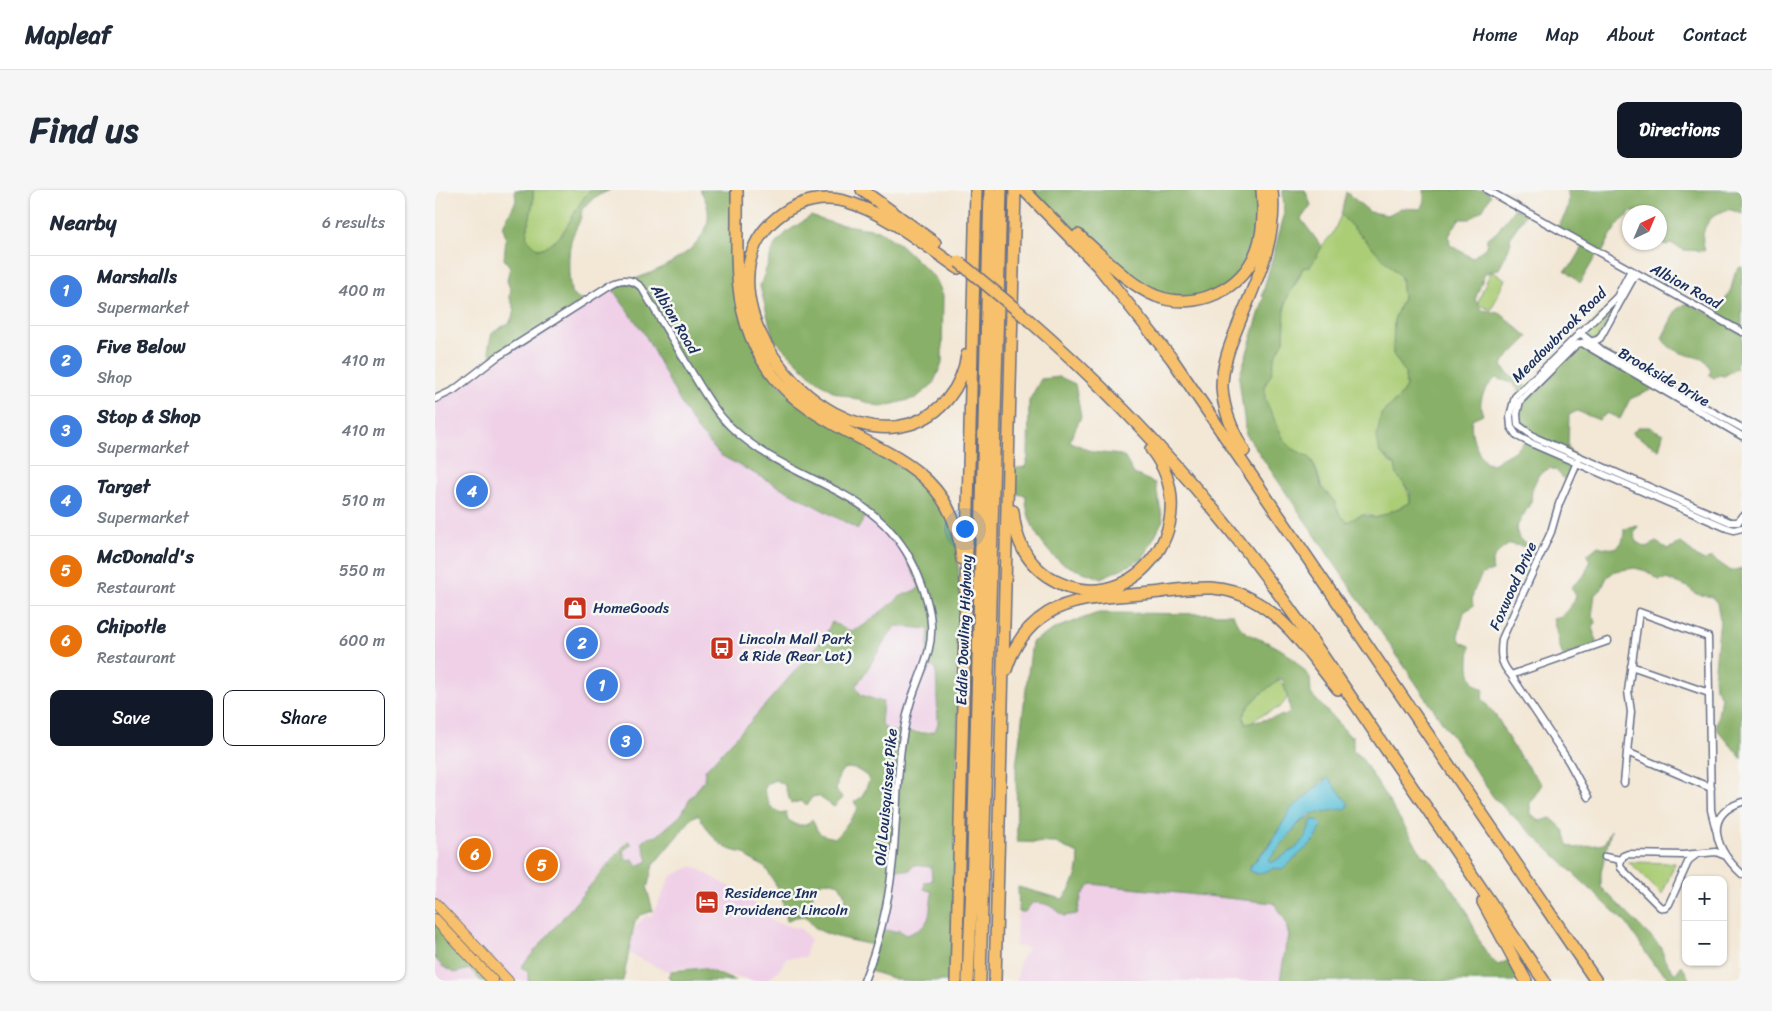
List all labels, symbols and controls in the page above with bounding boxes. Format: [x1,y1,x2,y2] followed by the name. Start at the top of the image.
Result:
[25,14,111,56] text: Mapleaf
[1473,19,1518,51] text: Home
[1546,19,1579,51] text: Map
[1607,19,1655,51] text: About
[1683,19,1747,51] text: Contact
[30,99,138,161] text: Find us
[1617,102,1742,158] button: Directions
[50,204,116,242] text: Nearby
[1622,205,1667,250] north arrow
[322,208,385,237] text: 6 results
[1645,255,1727,317] street label: Albion Road
[97,260,177,293] text: Marshalls
[63,276,69,305] text: 1
[338,276,385,305] text: 400 m
[643,278,707,360] street label: Albion Road
[1505,280,1614,389] street label: Meadowbrook Road
[97,293,189,322] text: Supermarket
[97,330,186,363] text: Five Below
[1613,340,1715,414] street label: Brookside Drive
[61,346,71,375] text: 2
[342,346,385,375] text: 410 m
[97,363,132,392] text: Shop
[97,400,200,433] text: Stop & Shop
[62,416,70,445] text: 3
[342,416,385,445] text: 410 m
[97,433,189,462] text: Supermarket
[97,470,150,503] text: Target
[456,472,488,510] pin: 4
[61,486,71,515] text: 4
[342,486,385,515] text: 510 m
[97,503,189,532] text: Supermarket
[952,516,978,542] your location
[1482,537,1544,635] street label: Foxwood Drive
[97,540,194,573] text: McDonald's
[948,554,980,706] street label: Eddie Dowling Highway
[61,556,71,585] text: 5
[339,556,385,585] text: 550 m
[97,573,176,602] text: Restaurant
[562,595,588,621] shop icon: HomeGoods
[593,595,670,621] place label: HomeGoods
[97,610,166,643] text: Chipotle
[566,624,598,662] pin: 2
[61,626,71,655] text: 6
[339,626,385,655] text: 600 m
[739,626,852,669] place label: Lincoln Mall Park & Ride (Rear Lot)
[709,635,735,661] bus stop icon: Lincoln Mall Park & Ride (Rear Lot)
[97,643,176,672] text: Restaurant
[586,666,618,704] pin: 1
[50,690,213,746] button: Save
[223,690,385,746] button: Share
[610,722,642,760] pin: 3
[867,727,905,867] street label: Old Louisquisset Pike
[459,835,491,873] pin: 6
[526,846,558,884] pin: 5
[1682,876,1727,966] map controls
[1682,876,1727,921] button: +
[725,880,848,923] place label: Residence Inn Providence Lincoln
[694,889,720,915] hotel icon: Residence Inn Providence Lincoln
[1682,921,1727,966] button: −

